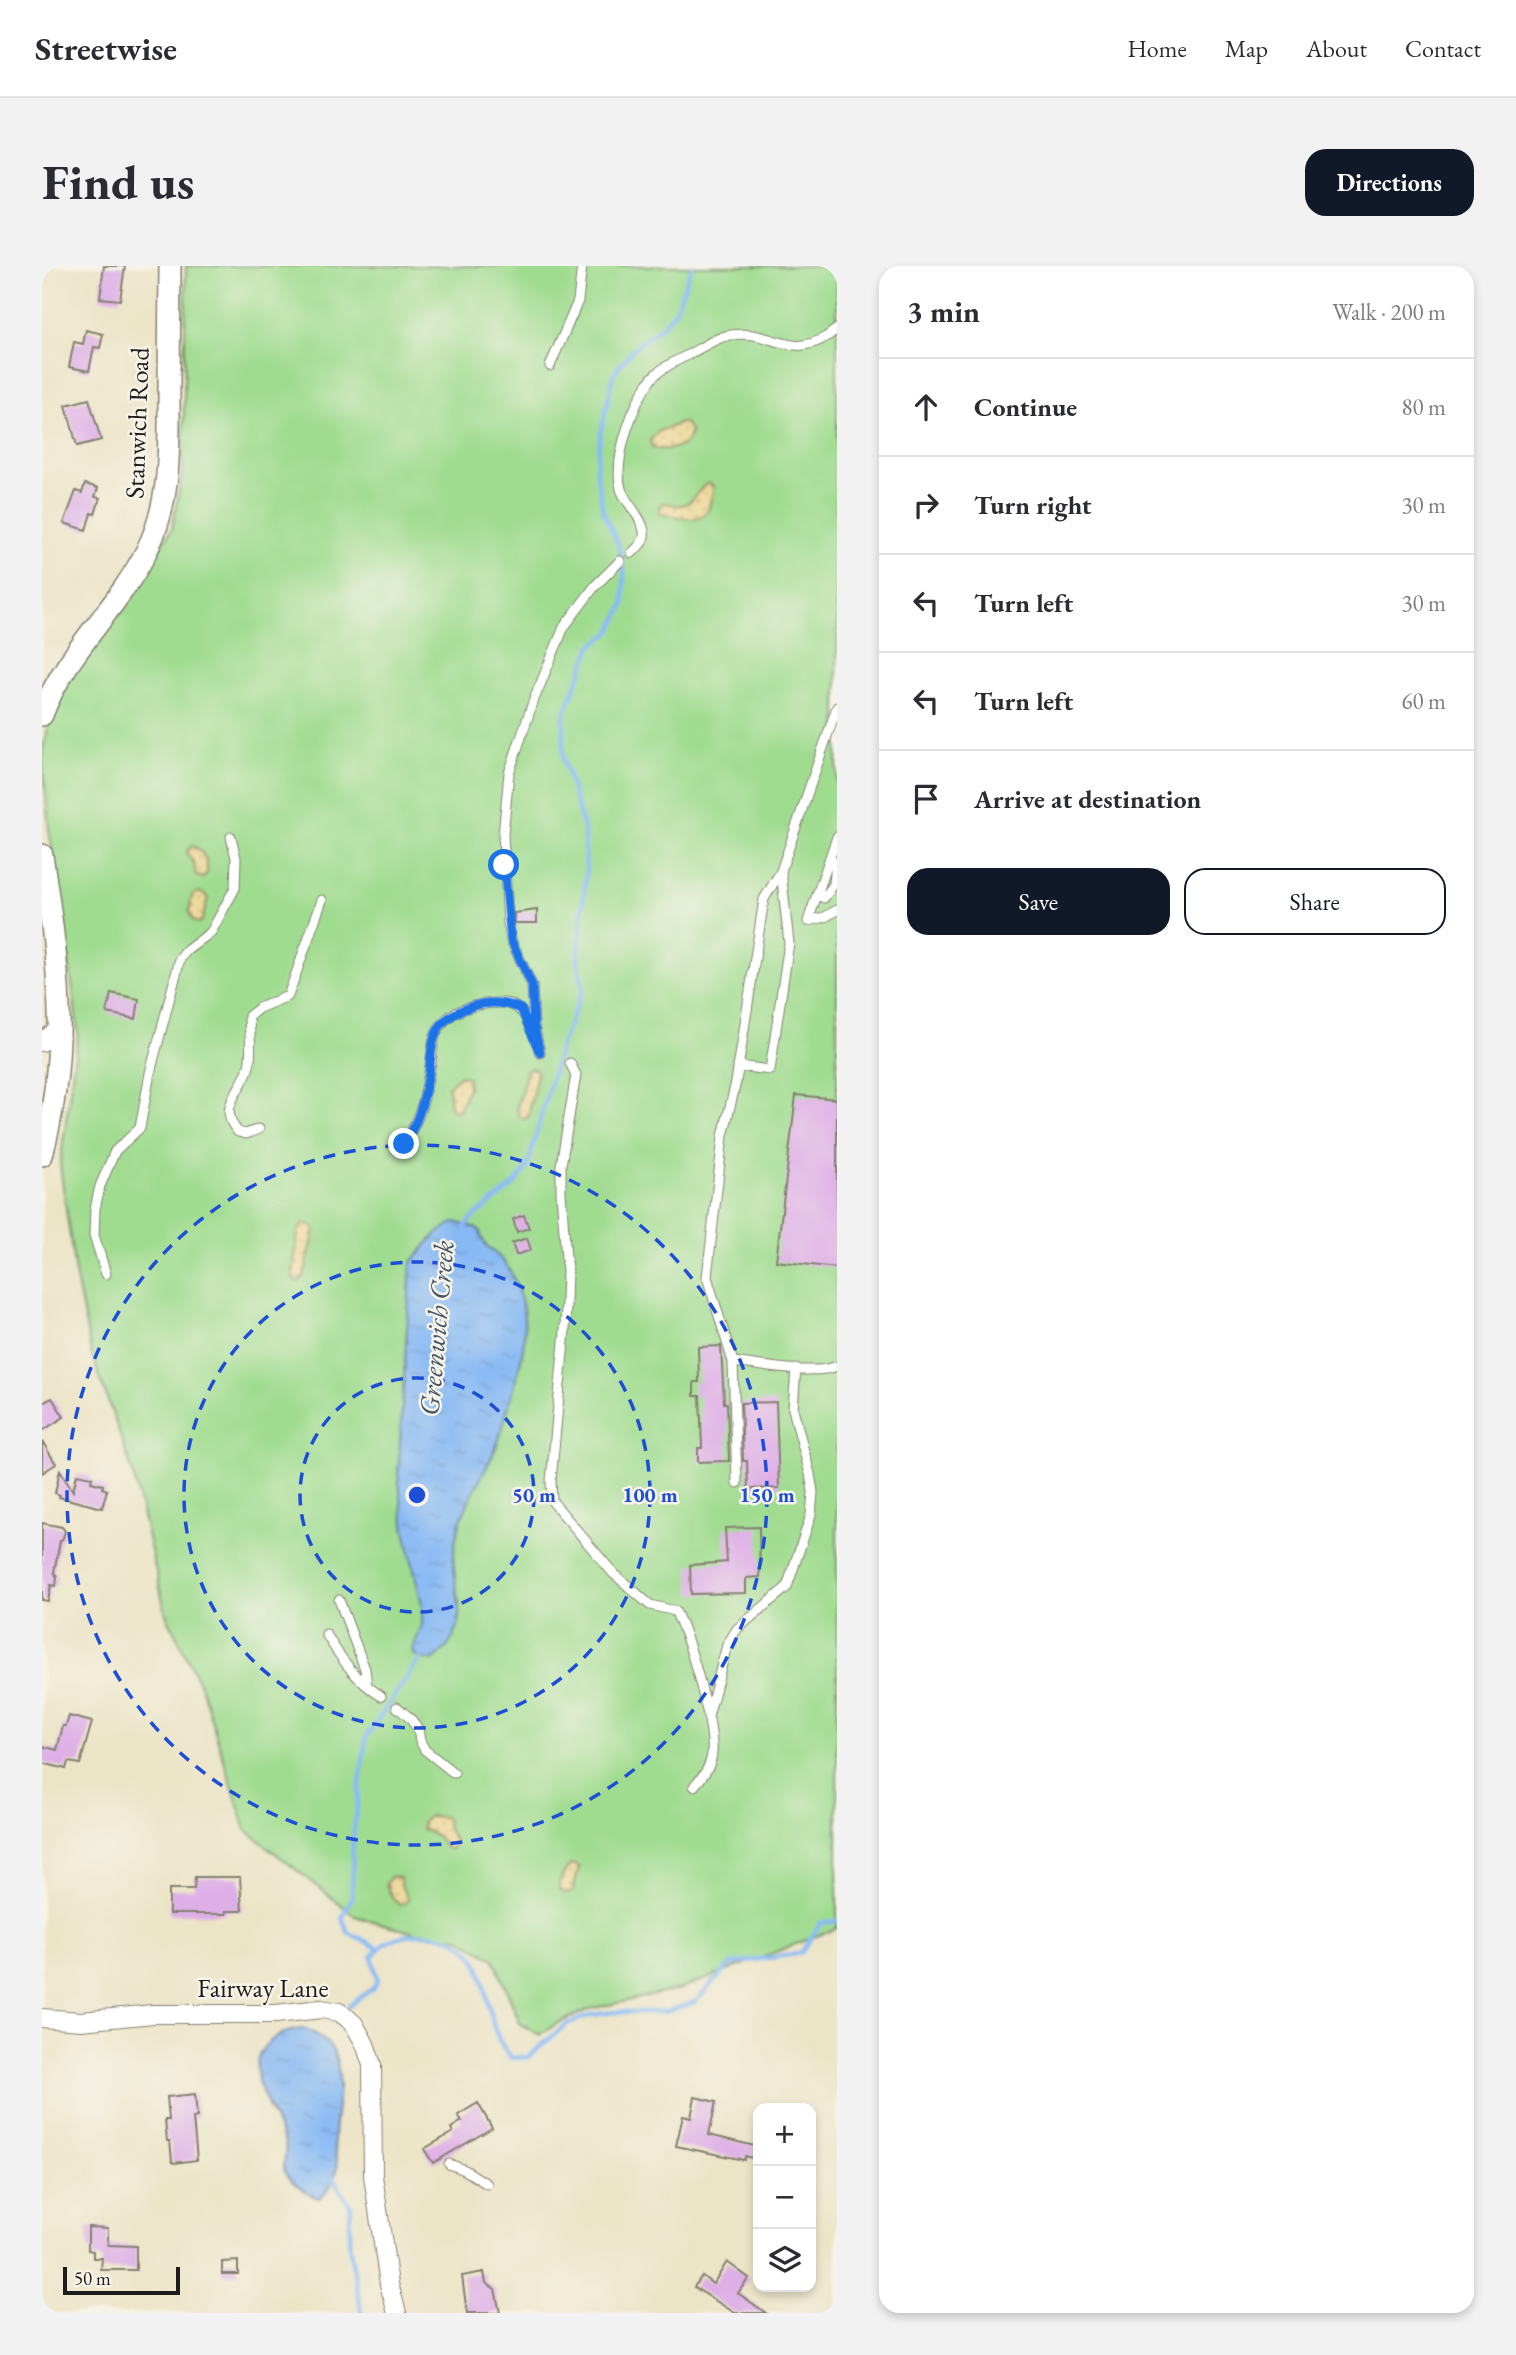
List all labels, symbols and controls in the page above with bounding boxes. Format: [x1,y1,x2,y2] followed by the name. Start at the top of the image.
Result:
[35,27,177,70] text: Streetwise
[1127,33,1187,64] text: Home
[1225,33,1268,64] text: Map
[1306,33,1367,64] text: About
[1405,33,1481,64] text: Contact
[1305,149,1474,216] button: Directions
[42,150,194,214] text: Find us
[907,292,980,331] text: 3 min
[1332,297,1446,327] text: Walk · 200 m
[117,346,157,499] street label: Stanwich Road
[907,388,945,426] icon: ahead
[974,390,1077,424] text: Continue
[1401,392,1446,422] text: 80 m
[907,486,945,524] icon: right
[974,488,1092,522] text: Turn right
[1401,490,1446,520] text: 30 m
[907,584,945,622] icon: left
[974,586,1073,620] text: Turn left
[1401,588,1446,618] text: 30 m
[907,682,945,720] icon: left
[974,684,1073,718] text: Turn left
[1401,686,1446,716] text: 60 m
[907,780,945,818] icon: arrive
[974,782,1201,816] text: Arrive at destination
[488,849,519,880] route start
[907,868,1170,935] button: Save
[1184,868,1446,935] button: Share
[388,1128,419,1159] route end
[410,1239,462,1417] water label: Greenwich Creek
[512,1481,556,1508] text: 50 m
[622,1481,678,1508] text: 100 m
[739,1481,795,1508] text: 150 m
[405,1483,429,1507] centre of rings
[197,1971,329,2005] street label: Fairway Lane
[753,2103,816,2292] map controls
[753,2103,816,2166] button: +
[753,2166,816,2229] button: −
[753,2229,816,2292] button: layers
[63,2264,180,2296] scale bar
[74,2266,111,2291] text: 50 m

